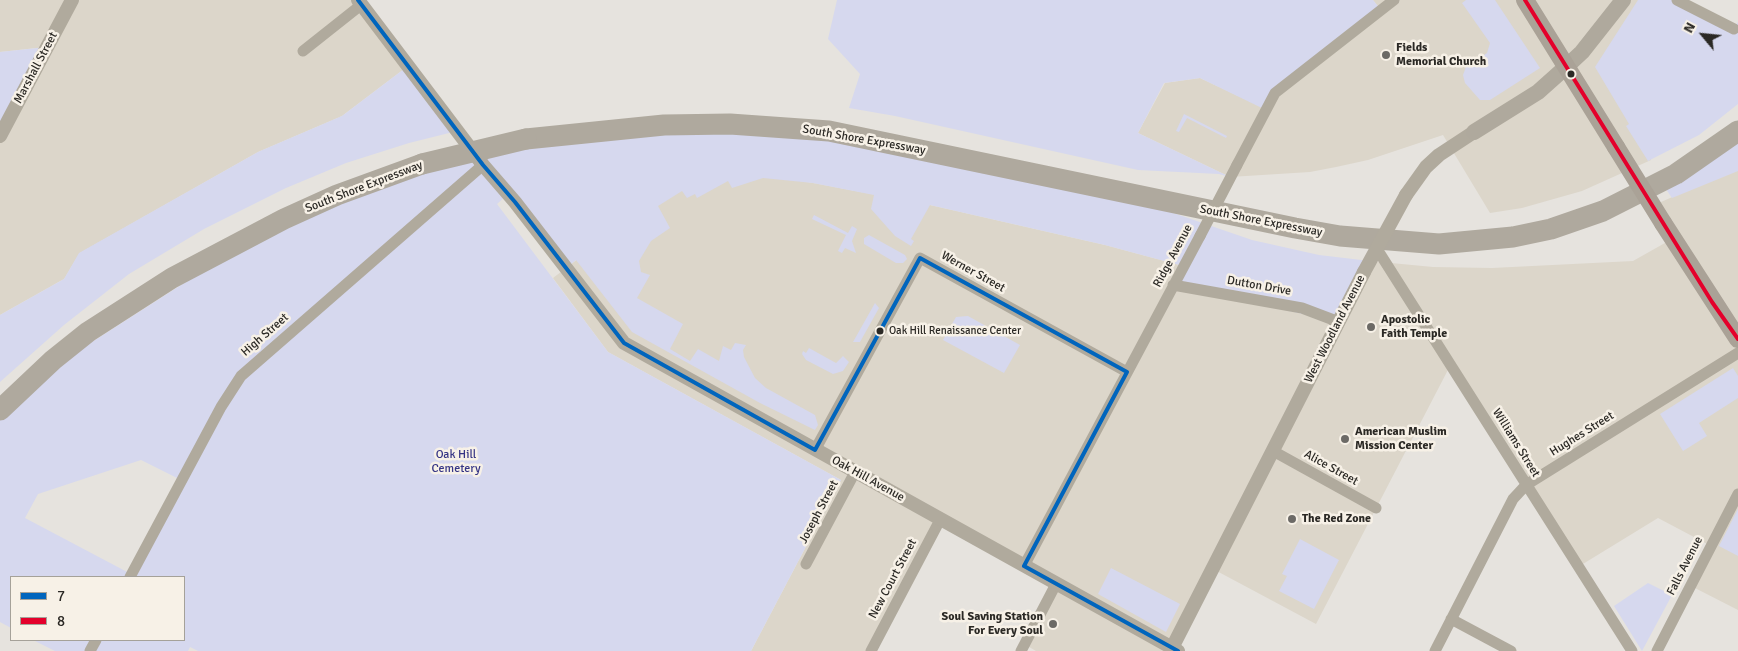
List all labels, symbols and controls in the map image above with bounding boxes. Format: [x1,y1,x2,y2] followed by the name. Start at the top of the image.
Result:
[1678,10,1728,60] north arrow
[1680,19,1699,36] text: N
[11,30,61,106] street label: Marshall Street
[1396,41,1486,69] place label: Fields Memorial Church
[1380,49,1392,61] marker: Fields Memorial Church
[1566,69,1576,79] unlabelled marker
[801,122,927,158] street label: South Shore Expressway
[303,158,425,216] street label: South Shore Expressway
[1198,202,1324,240] street label: South Shore Expressway
[1150,222,1196,290] street label: Ridge Avenue
[938,248,1008,296] street label: Werner Street
[1226,273,1292,299] street label: Dutton Drive
[1302,273,1368,385] street label: West Woodland Avenue
[238,311,292,359] street label: High Street
[1381,313,1447,341] place label: Apostolic Faith Temple
[1365,321,1377,333] marker: Apostolic Faith Temple
[889,324,1021,338] place label: Oak Hill Renaissance Center
[875,326,885,336] marker: Oak Hill Renaissance Center
[1489,406,1543,480] street label: Williams Street
[1547,409,1617,459] street label: Hughes Street
[1355,425,1447,453] place label: American Muslim Mission Center
[1339,433,1351,445] marker: American Muslim Mission Center
[1302,447,1360,489] street label: Alice Street
[431,448,481,476] park label: Oak Hill Cemetery
[829,453,907,505] street label: Oak Hill Avenue
[796,478,842,546] street label: Joseph Street
[1302,512,1371,526] place label: The Red Zone
[1286,513,1298,525] marker: The Red Zone
[1664,534,1706,598] street label: Falls Avenue
[866,537,920,621] street label: New Court Street
[10,576,185,641] legend
[57,587,65,605] text: 7
[942,610,1043,638] place label: Soul Saving Station For Every Soul
[57,612,65,630] text: 8
[1047,618,1059,630] marker: Soul Saving Station For Every Soul

